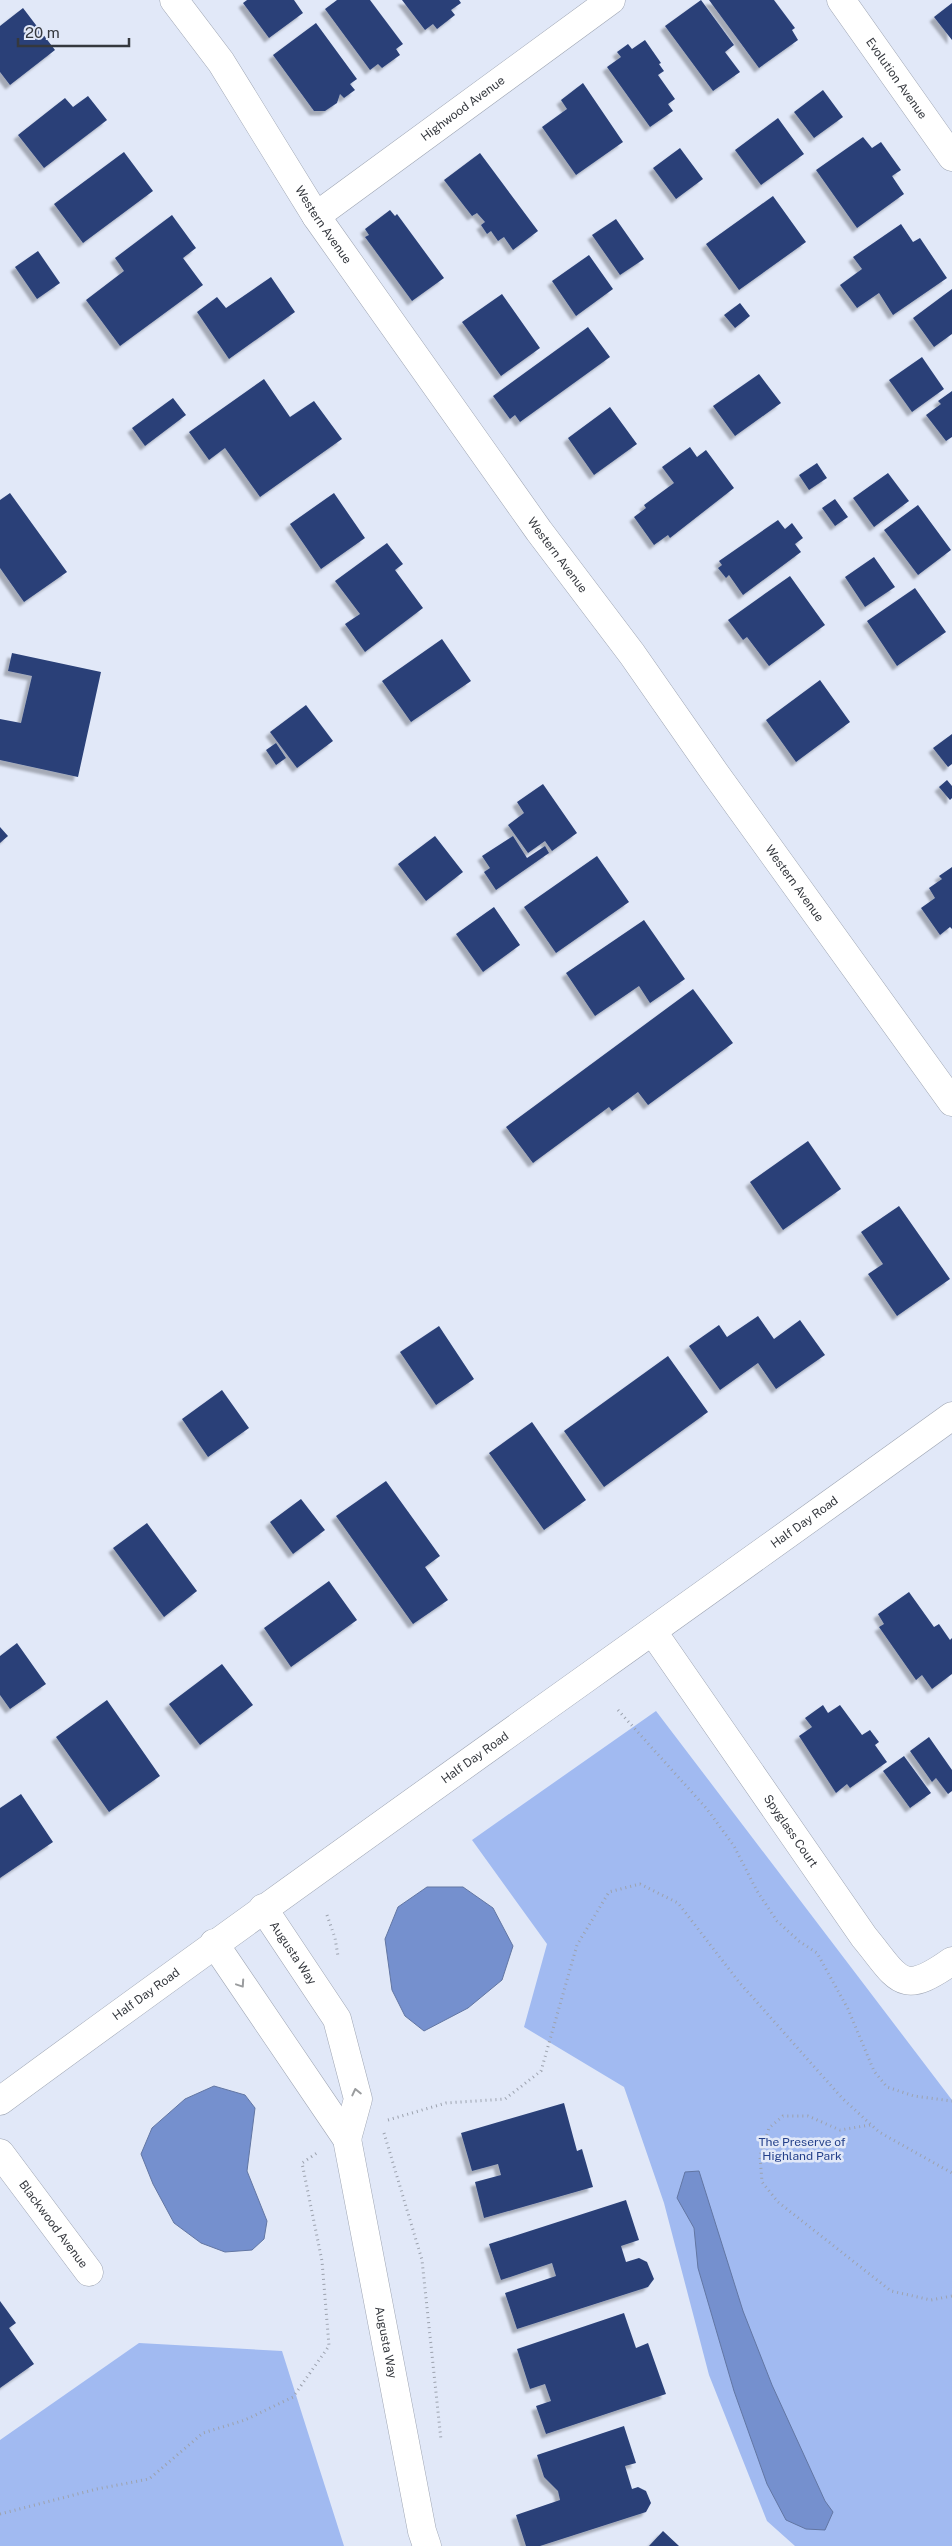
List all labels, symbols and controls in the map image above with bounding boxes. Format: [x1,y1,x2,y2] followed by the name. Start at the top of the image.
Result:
[18,15,129,47] scale bar
[25,24,60,41] text: 20 m
[863,35,930,122] street label: Evolution Avenue
[418,73,508,144] street label: Highwood Avenue
[292,183,355,266] street label: Western Avenue
[525,515,590,596] street label: Western Avenue
[762,842,827,924] street label: Western Avenue
[768,1493,841,1551] street label: Half Day Road
[439,1729,511,1786] street label: Half Day Road
[761,1792,821,1870] street label: Spyglass Court
[267,1919,319,1988] street label: Augusta Way
[110,1965,182,2023] street label: Half Day Road
[235,1978,244,1987] one-way arrow
[351,2087,361,2096] one-way arrow
[758,2135,846,2163] park label: The Preserve of Highland Park
[16,2178,91,2271] street label: Blackwood Avenue
[372,2305,400,2380] street label: Augusta Way

